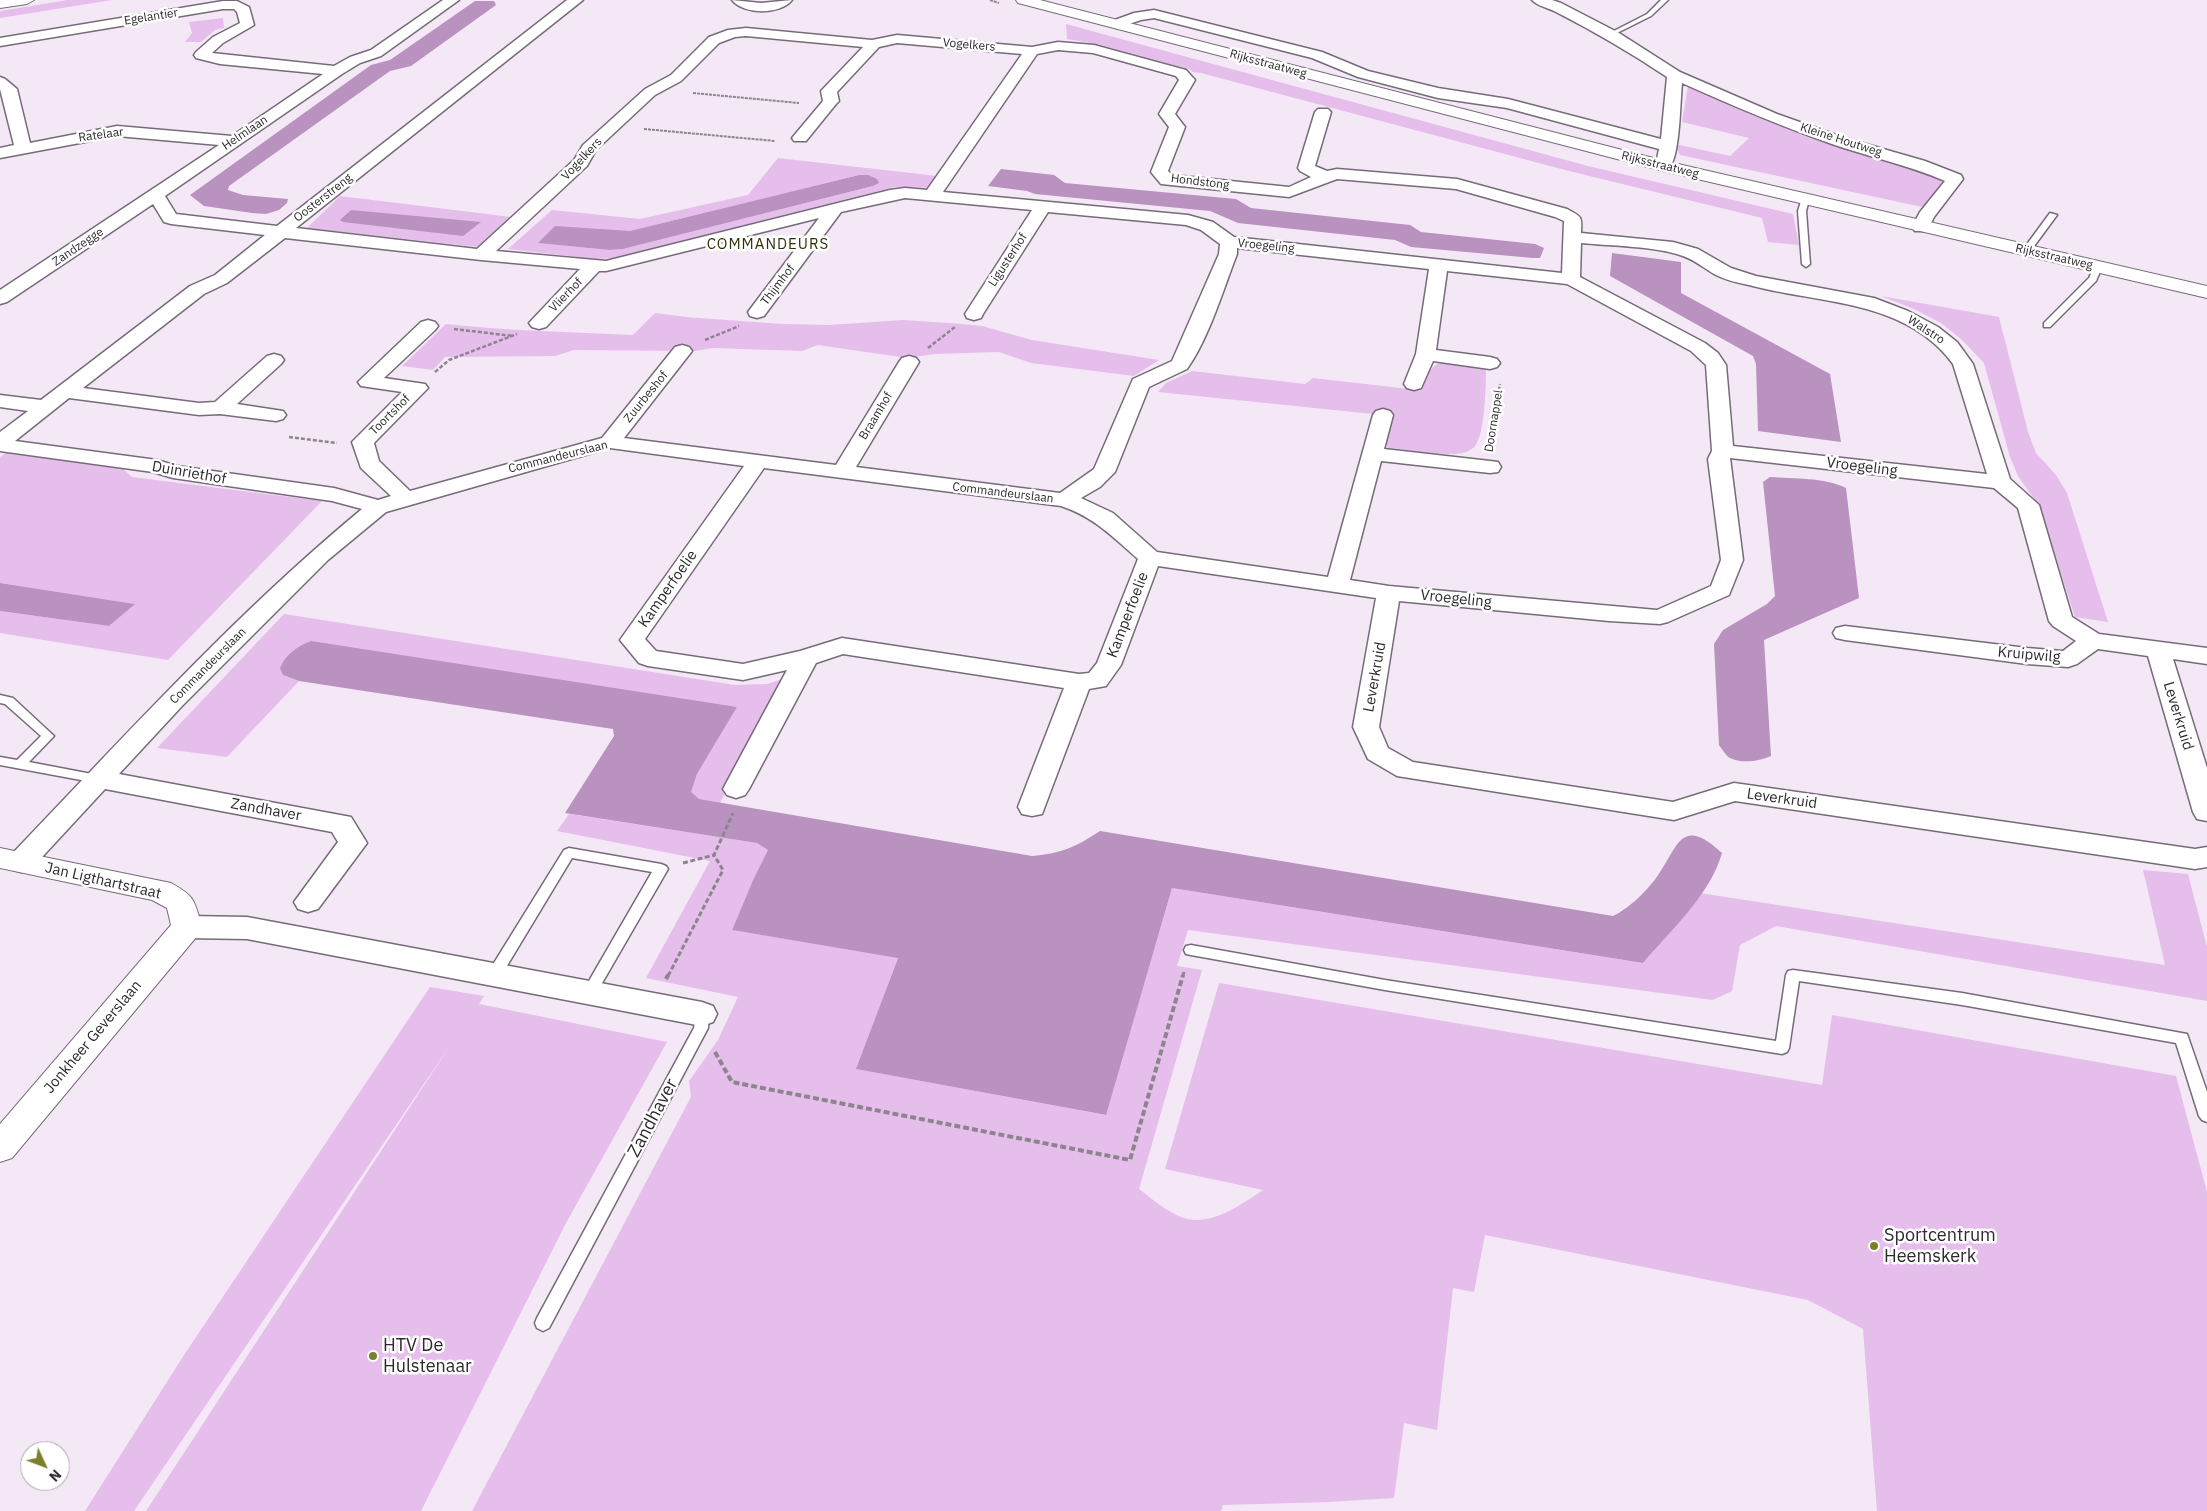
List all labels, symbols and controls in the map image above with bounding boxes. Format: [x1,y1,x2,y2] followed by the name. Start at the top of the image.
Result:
[123,6,179,28] street label: Egelantier
[942,36,996,54] street label: Vogelkers
[1228,47,1308,81] street label: Rijksstraatweg
[220,113,270,153] street label: Helmlaan
[1798,120,1884,160] street label: Kleine Houtweg
[78,125,124,145] street label: Ratelaar
[559,135,605,183] street label: Vogelkers
[1620,148,1700,182] street label: Rijksstraatweg
[291,171,355,225] street label: Oosterstreng
[1170,171,1230,193] street label: Hondstong
[50,225,106,269] street label: Zandzegge
[986,231,1030,289] street label: Ligusterhof
[705,236,831,254] district label: COMMANDEURS
[1237,236,1295,256] street label: Vroegeling
[2014,241,2094,273] street label: Rijksstraatweg
[758,262,798,308] street label: Thijmhof
[546,275,586,315] street label: Vlierhof
[1905,313,1947,347] street label: Walstro
[621,369,671,425] street label: Zuurbeshof
[1482,389,1506,453] street label: Doornappel
[856,390,896,442] street label: Braamhof
[367,392,413,438] street label: Toortshof
[507,438,609,476] street label: Commandeurslaan
[1826,454,1898,480] street label: Vroegeling
[150,458,228,488] street label: Duinriethof
[952,480,1054,506] street label: Commandeurslaan
[635,547,701,631] street label: Kamperfoelie
[1103,570,1153,660] street label: Kamperfoelie
[1420,586,1492,612] street label: Vroegeling
[167,625,249,707] street label: Commandeurslaan
[1360,641,1390,713] street label: Leverkruid
[1997,643,2061,667] street label: Kruipwilg
[2159,679,2197,753] street label: Leverkruid
[1746,785,1818,813] street label: Leverkruid
[229,795,303,825] street label: Zandhaver
[43,859,163,903] street label: Jan Ligthartstraat
[40,977,146,1097] street label: Jonkheer Geverslaan
[623,1075,683,1161] street label: Zandhaver
[1884,1225,1996,1268] place label: Sportcentrum Heemskerk
[1868,1240,1880,1252] marker: Sportcentrum Heemskerk
[383,1335,472,1378] place label: HTV De Hulstenaar
[367,1350,379,1362] marker: HTV De Hulstenaar
[20,1441,70,1491] north arrow
[45,1466,65,1485] text: N

